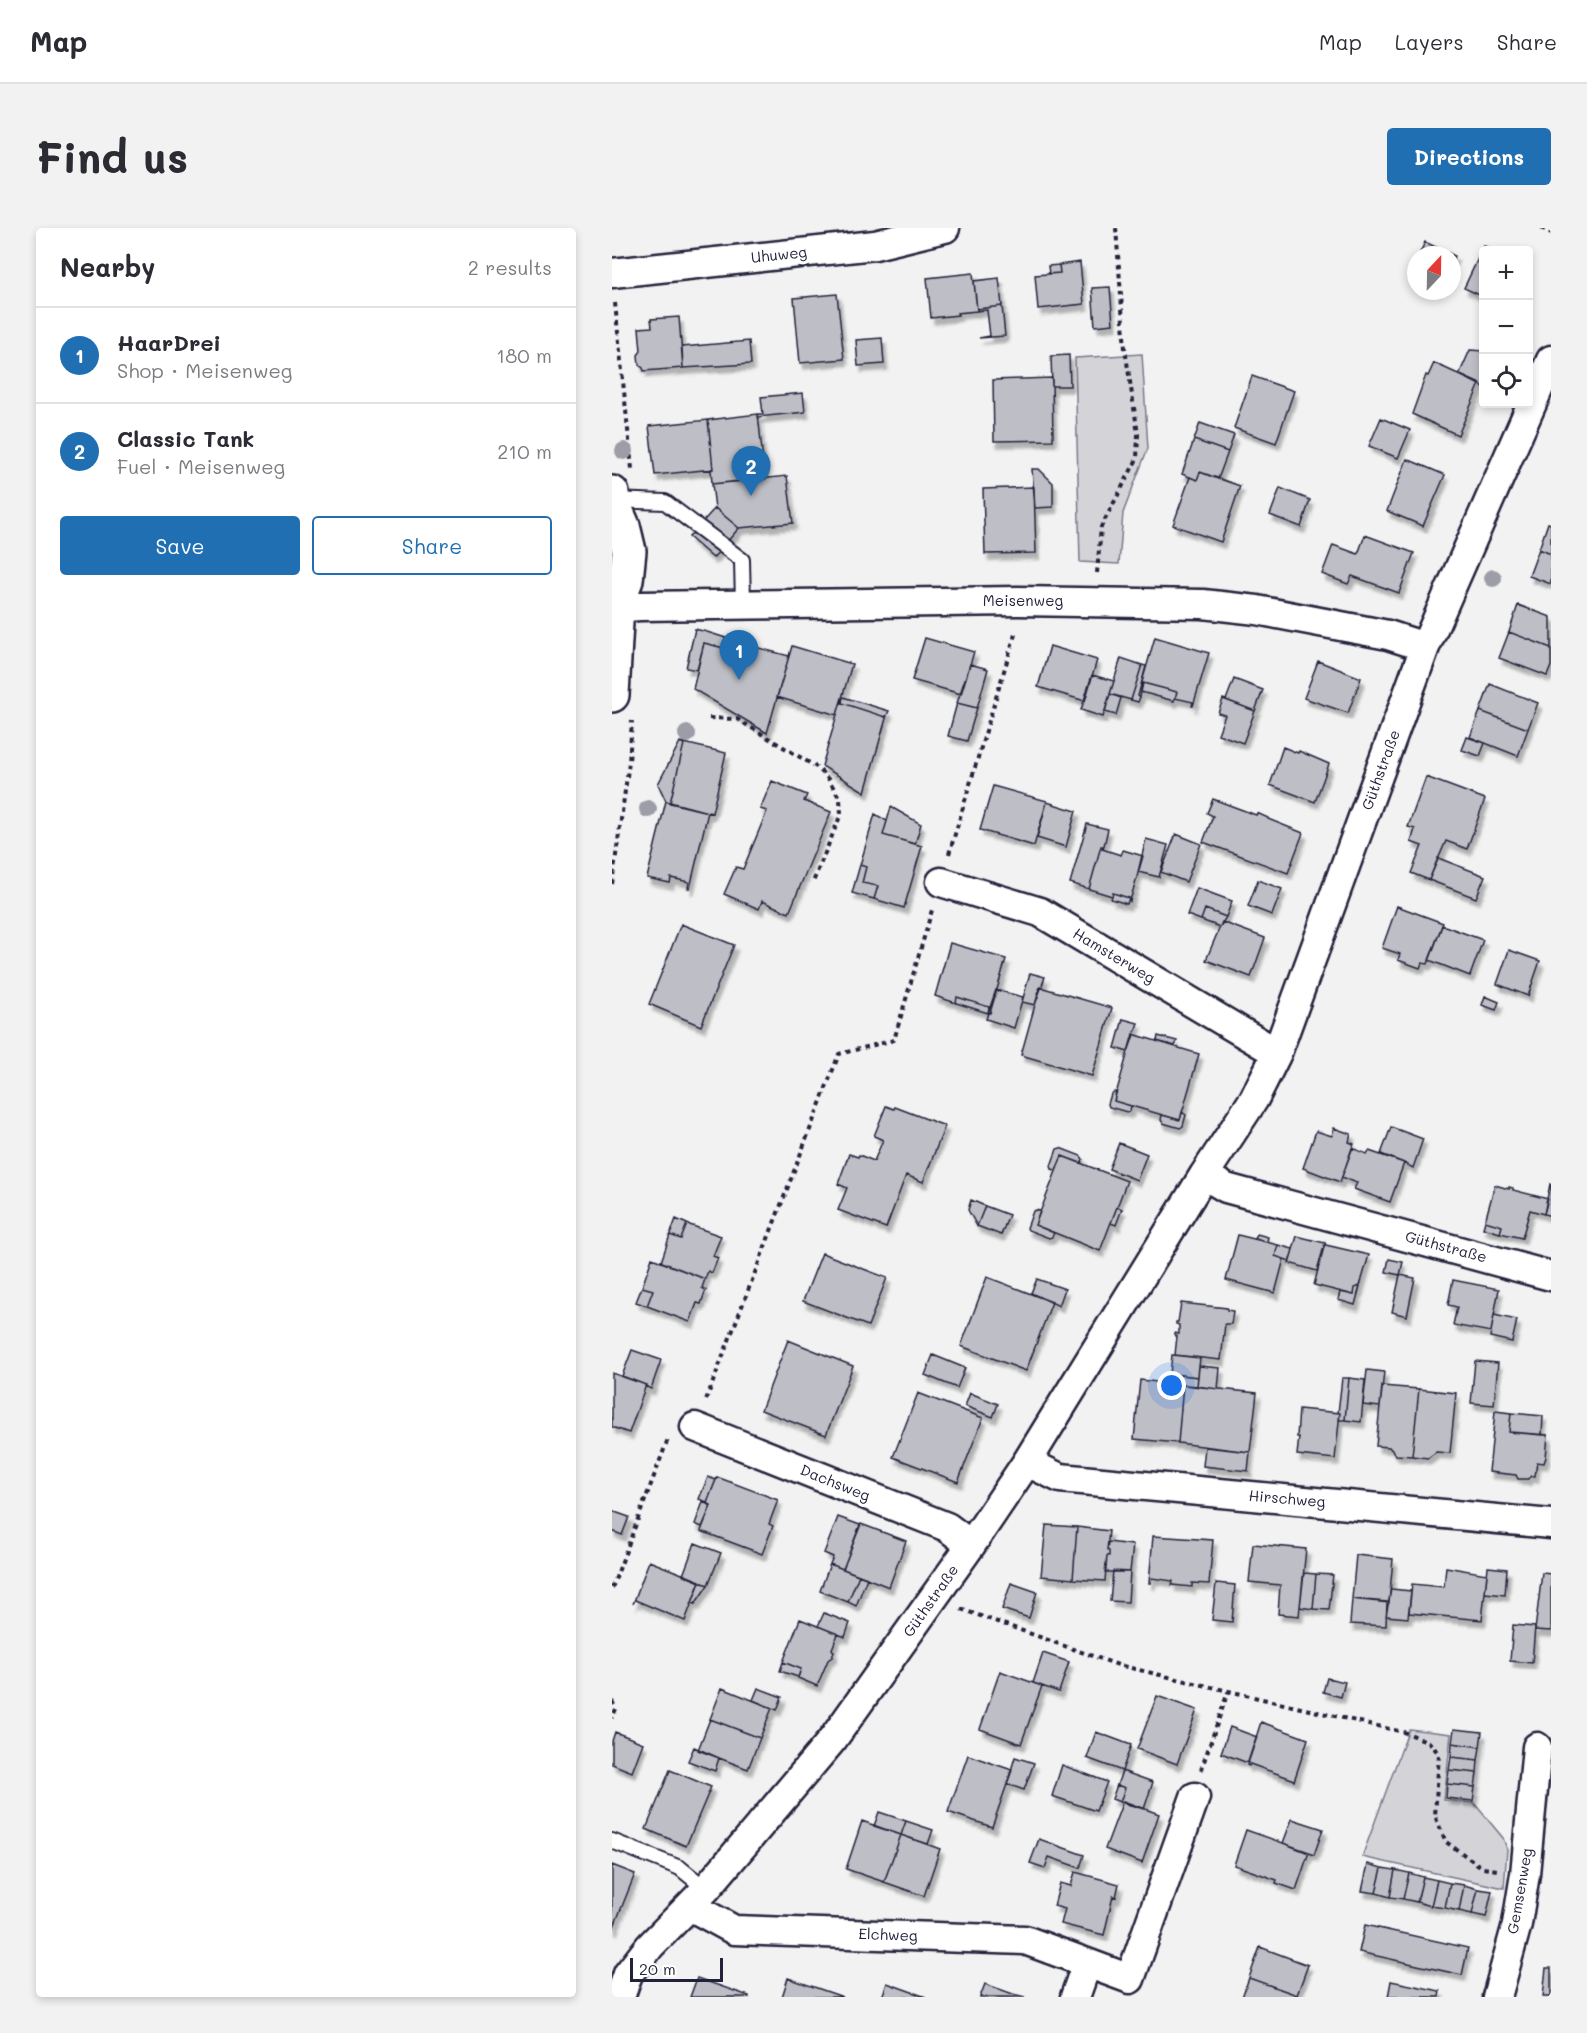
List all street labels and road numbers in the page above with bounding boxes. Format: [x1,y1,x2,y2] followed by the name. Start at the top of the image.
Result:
[750,241,808,267] street label: Uhuweg
[983,590,1063,610] street label: Meisenweg
[1356,727,1404,813] street label: Güthstraße
[1070,923,1159,988] street label: Hamsterweg
[1403,1226,1489,1267] street label: Güthstraße
[797,1459,874,1505] street label: Dachsweg
[1248,1485,1327,1511] street label: Hirschweg
[898,1560,962,1641] street label: Güthstraße
[1502,1846,1536,1935] street label: Gemsenweg
[858,1923,918,1945] street label: Elchweg

